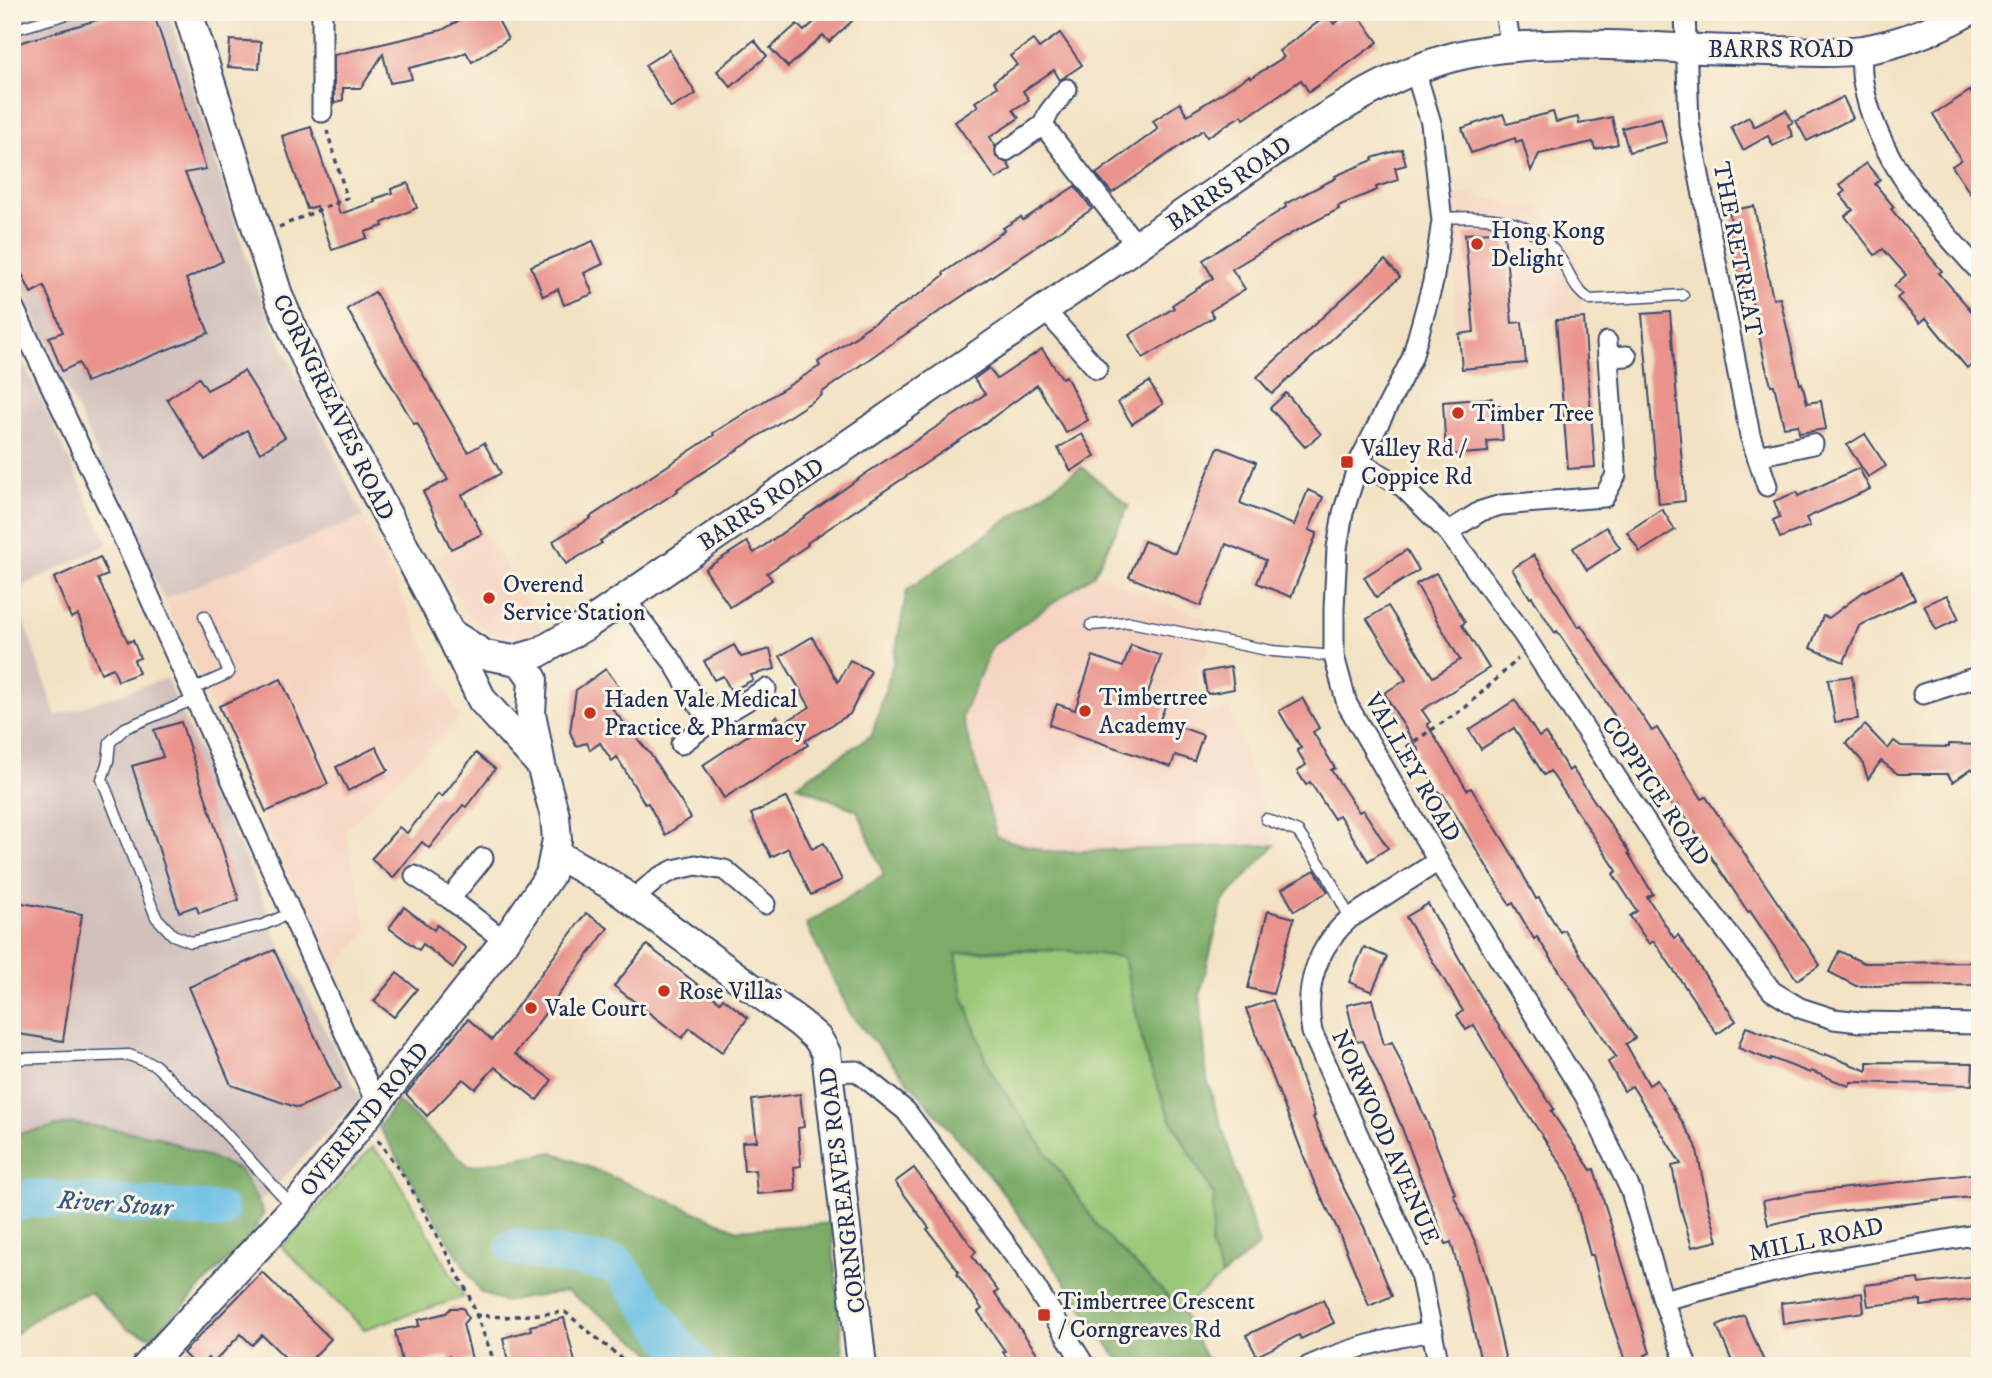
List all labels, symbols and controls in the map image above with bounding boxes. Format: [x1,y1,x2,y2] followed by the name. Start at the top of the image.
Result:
[1708,35,1854,65] street label: BARRS ROAD
[1161,130,1298,238] street label: BARRS ROAD
[1705,159,1769,339] street label: THE RETREAT
[1491,216,1605,274] place label: Hong Kong Delight
[1469,236,1485,252] marker: Hong Kong Delight
[265,289,401,526] street label: CORNGREAVES ROAD
[1472,399,1594,429] place label: Timber Tree
[1450,405,1466,421] marker: Timber Tree
[1360,434,1472,492] place label: Valley Rd / Coppice Rd
[693,452,830,558] street label: BARRS ROAD
[1339,454,1355,470] marker: Valley Rd / Coppice Rd
[503,570,646,628] place label: Overend Service Station
[481,590,497,606] marker: Overend Service Station
[1099,683,1208,741] place label: Timbertree Academy
[604,685,807,743] place label: Haden Vale Medical Practice & Pharmacy
[1357,687,1467,847] street label: VALLEY ROAD
[1077,703,1093,719] marker: Timbertree Academy
[582,705,598,721] marker: Haden Vale Medical Practice & Pharmacy
[1594,711,1716,872] street label: COPPICE ROAD
[678,977,782,1007] place label: Rose Villas
[656,983,672,999] marker: Rose Villas
[544,994,647,1024] place label: Vale Court
[523,1000,539,1016] marker: Vale Court
[1324,1025,1446,1250] street label: NORWOOD AVENUE
[293,1036,436,1203] street label: OVEREND ROAD
[813,1065,873,1315] street label: CORNGREAVES ROAD
[55,1184,175,1225] water label: River Stour
[1746,1211,1886,1269] street label: MILL ROAD
[1058,1287,1255,1345] place label: Timbertree Crescent / Corngreaves Rd
[1036,1307,1052,1323] marker: Timbertree Crescent / Corngreaves Rd

